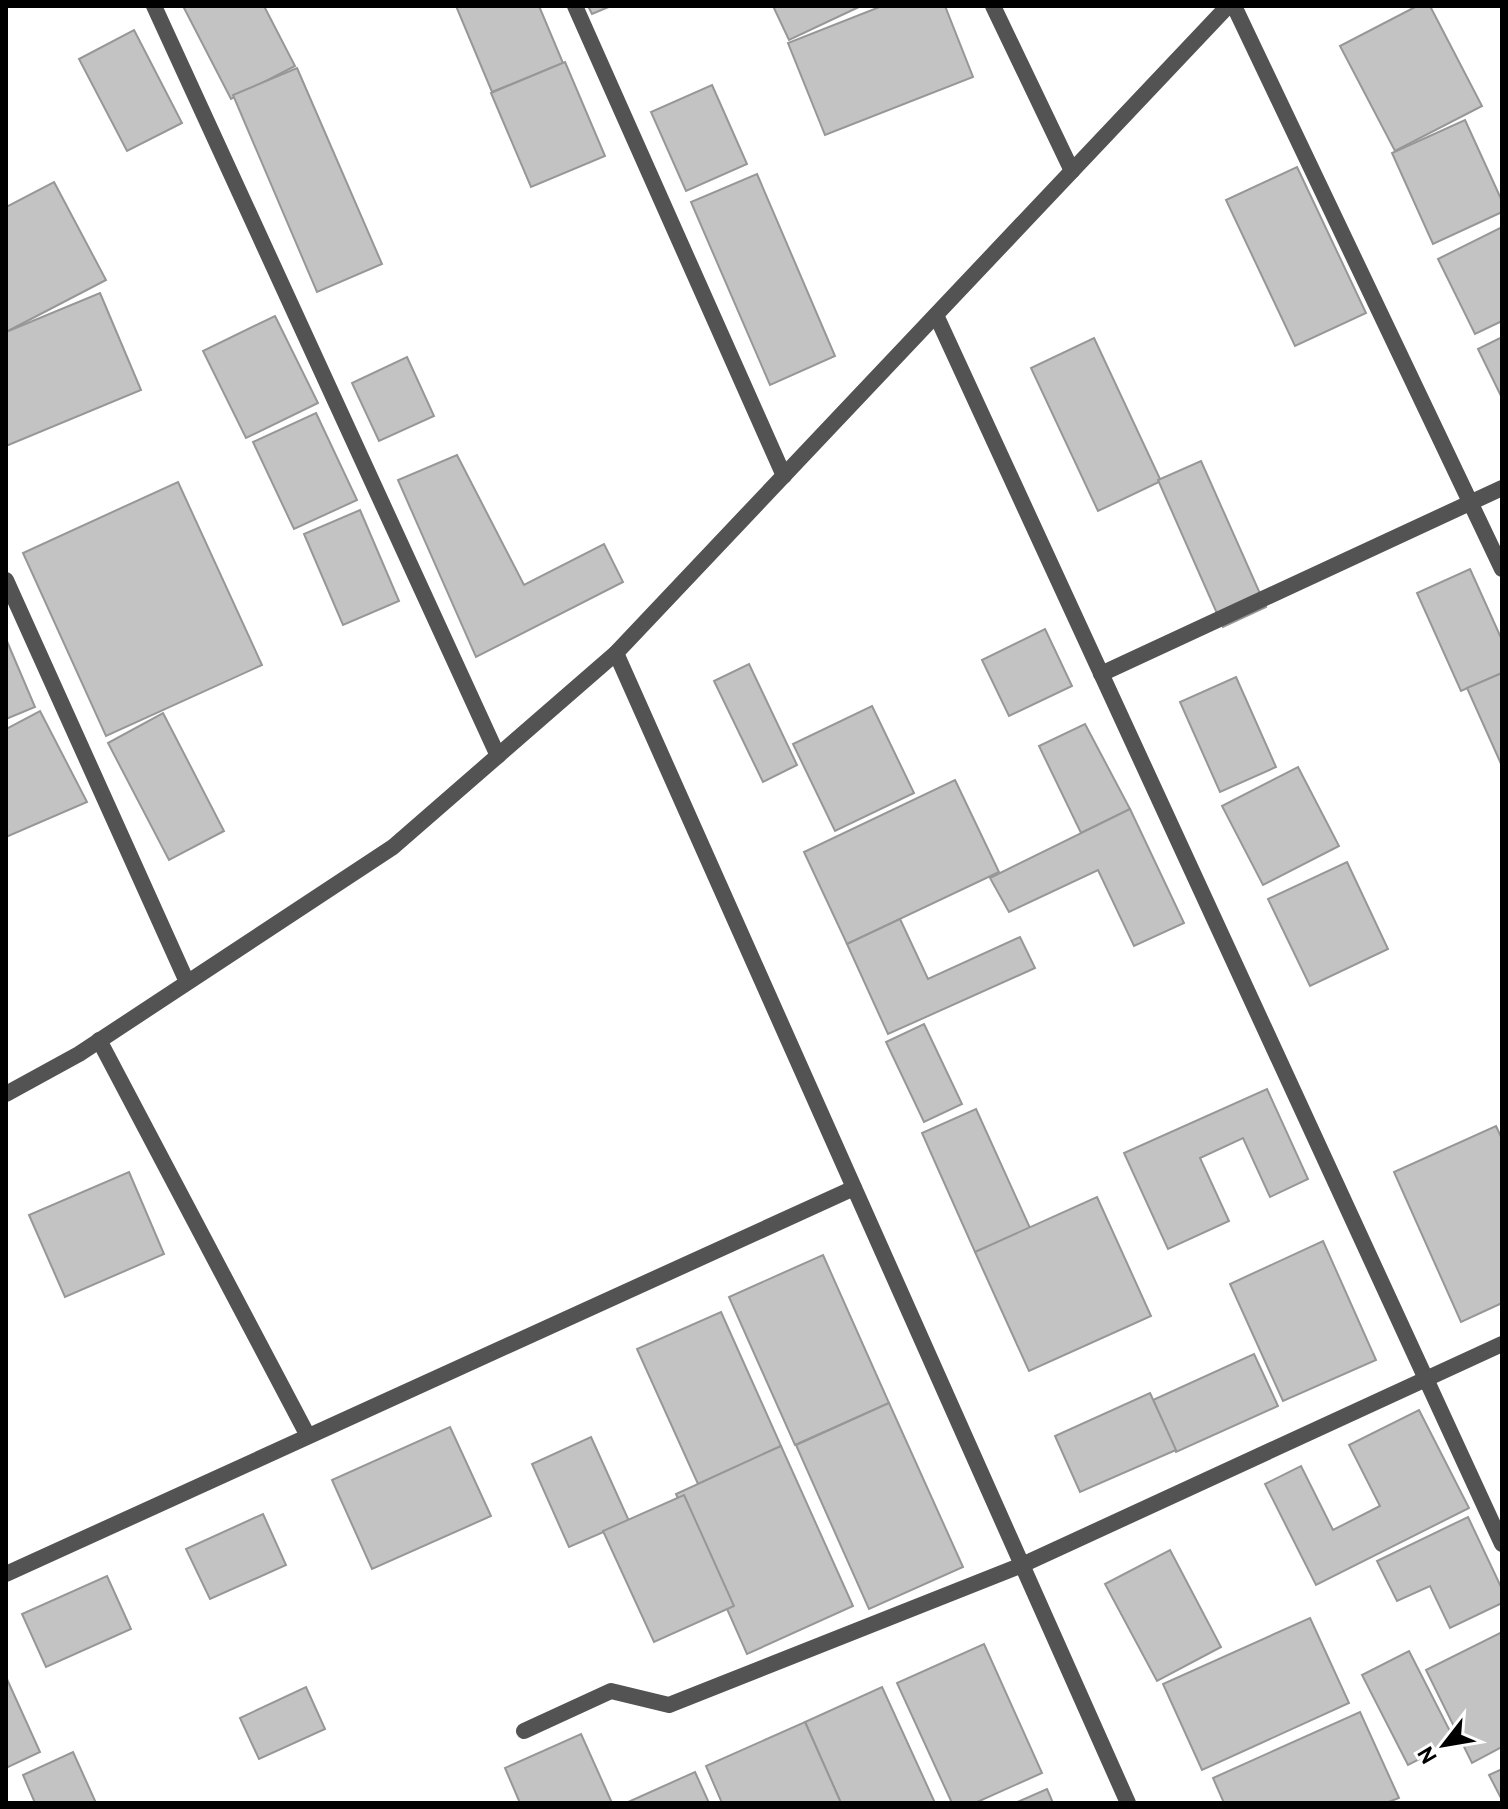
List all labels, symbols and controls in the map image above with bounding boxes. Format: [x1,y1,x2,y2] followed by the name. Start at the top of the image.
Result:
[1404,1705,1484,1785] north arrow
[1413,1740,1445,1768] text: N

